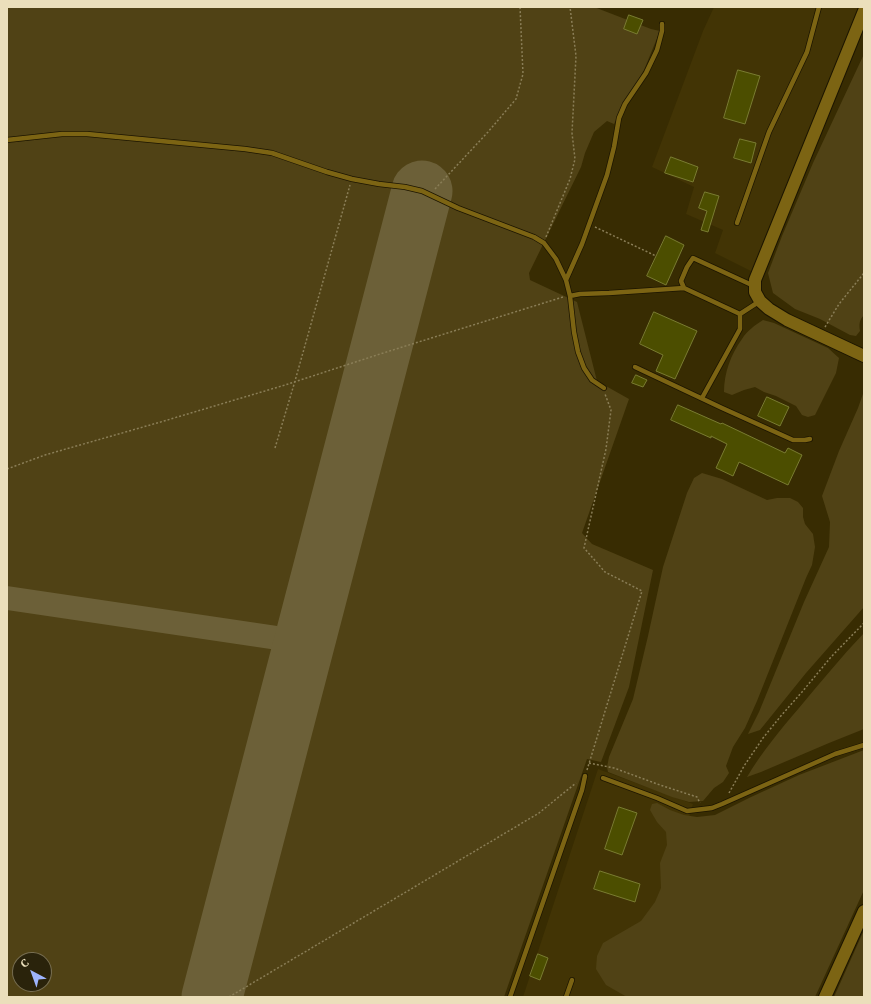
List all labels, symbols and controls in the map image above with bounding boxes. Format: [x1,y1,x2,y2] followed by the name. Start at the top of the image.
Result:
[12,952,52,992] north arrow
[17,955,32,971] text: С

